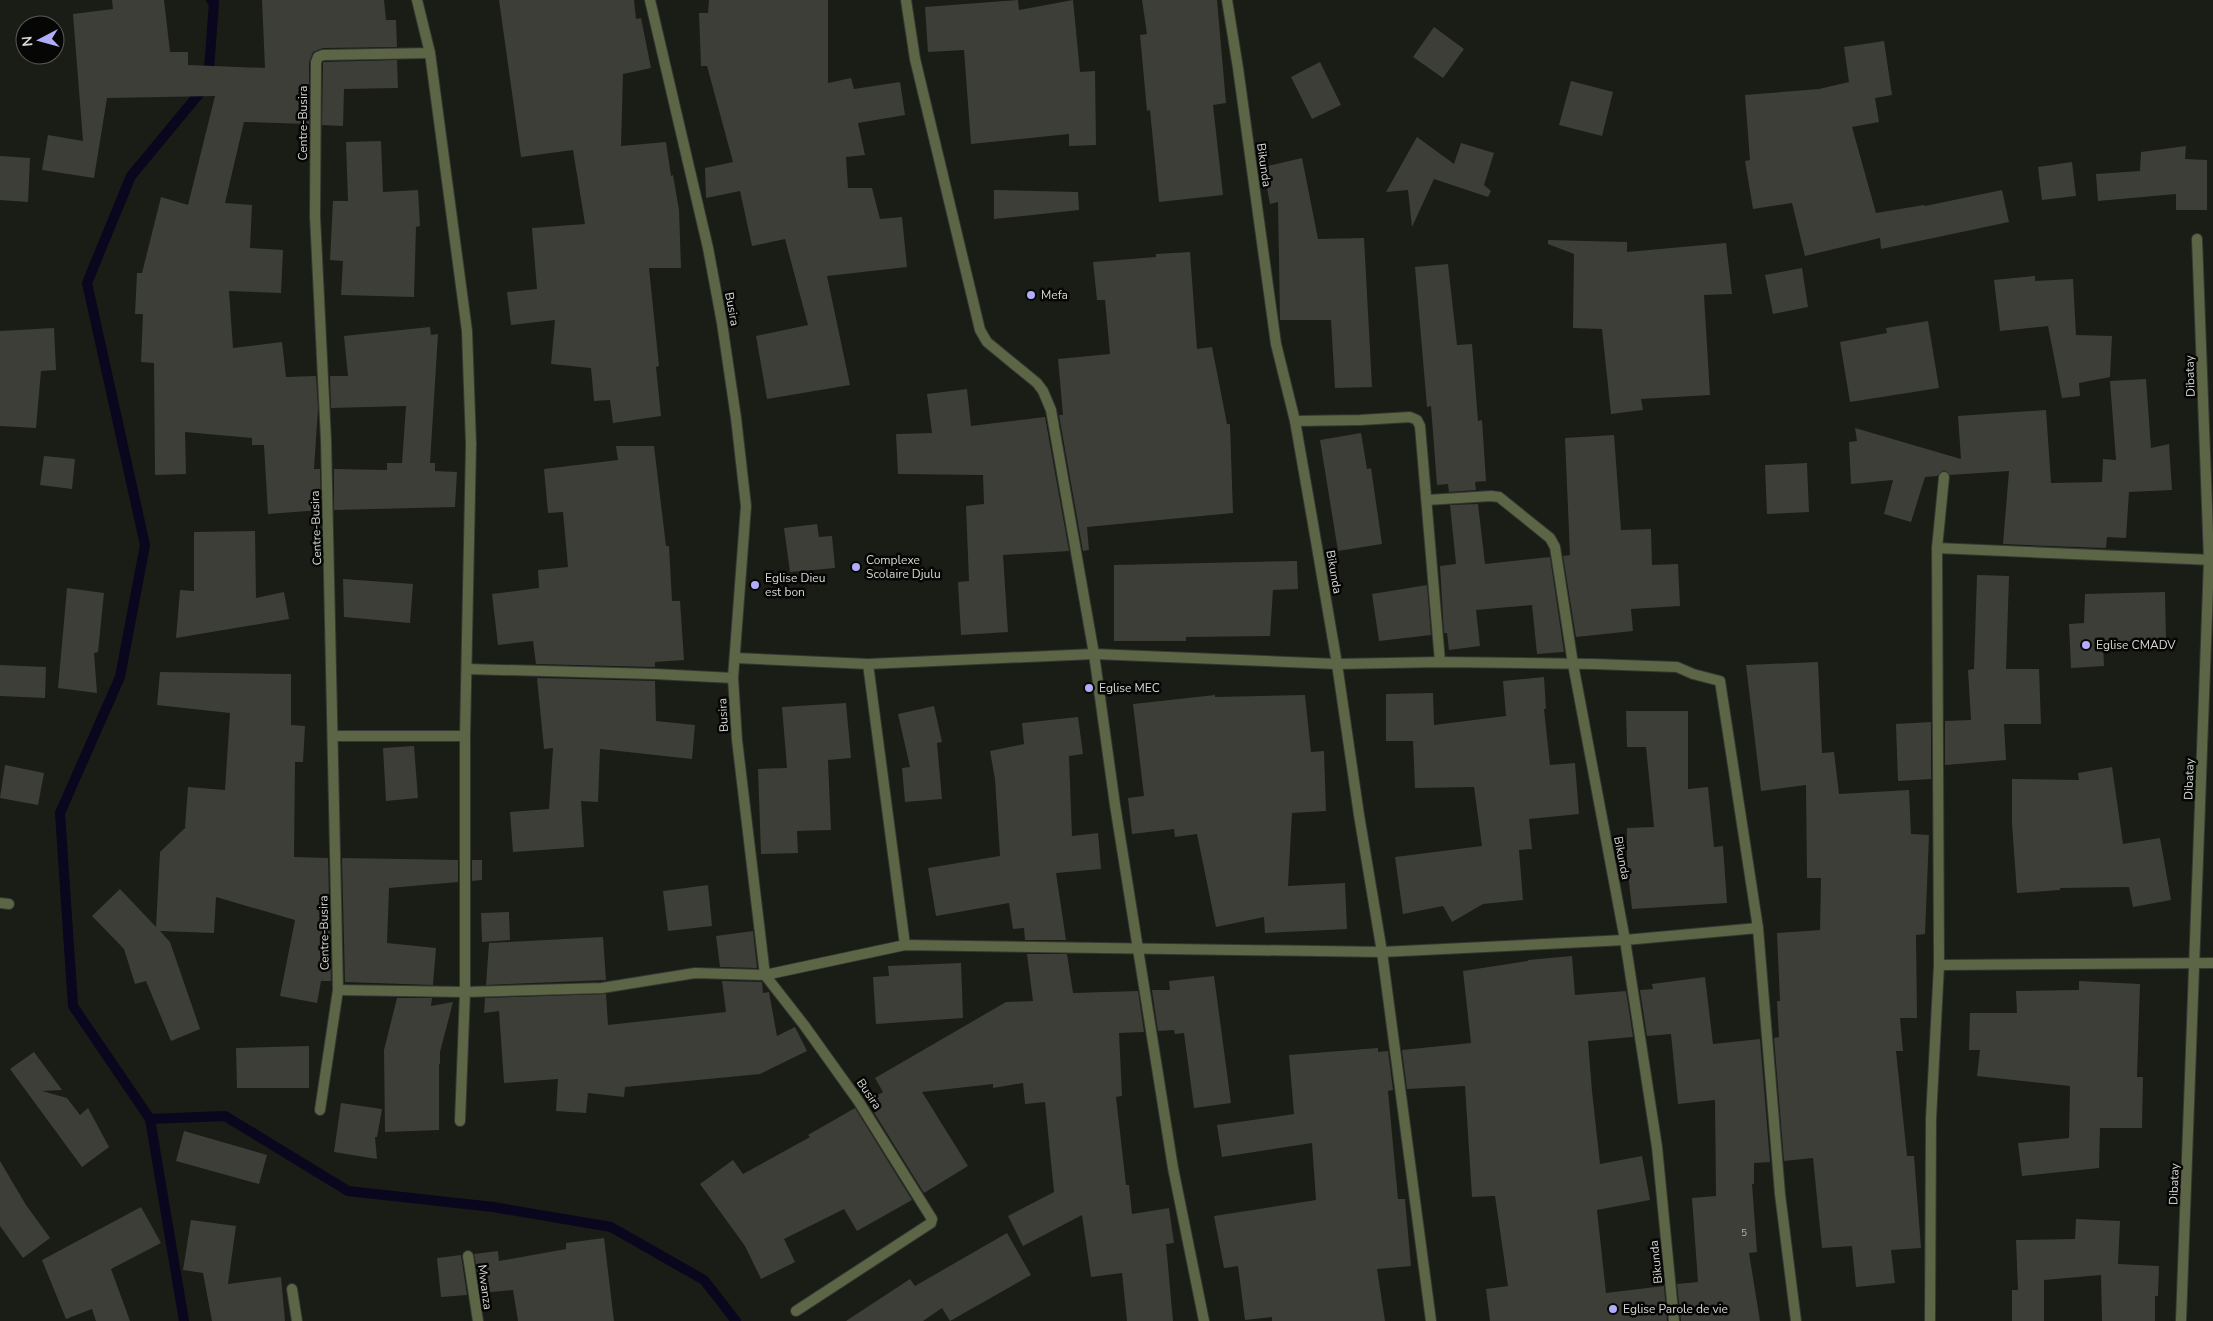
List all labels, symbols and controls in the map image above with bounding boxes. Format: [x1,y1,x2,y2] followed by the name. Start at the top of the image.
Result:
[15,15,65,65] north arrow
[18,35,38,48] text: N
[295,86,311,160] street label: Centre-Busira
[1253,142,1275,188] street label: Bikunda
[1041,287,1068,303] place label: Mefa
[1025,289,1037,301] marker: Mefa
[721,291,743,327] street label: Busira
[2181,354,2199,397] street label: Dibatay
[307,490,325,566] street label: Centre-Busira
[1322,549,1346,595] street label: Bikunda
[866,552,941,582] place label: Complexe Scolaire Djulu
[850,561,862,573] marker: Complexe Scolaire Djulu
[765,570,825,600] place label: Eglise Dieu est bon
[749,579,761,591] marker: Eglise Dieu est bon
[2096,637,2176,653] place label: Eglise CMADV
[2080,639,2092,651] marker: Eglise CMADV
[1099,680,1160,696] place label: Eglise MEC
[1083,682,1095,694] marker: Eglise MEC
[714,698,732,732] street label: Busira
[2180,757,2198,800] street label: Dibatay
[1610,835,1634,881] street label: Bikunda
[315,895,333,971] street label: Centre-Busira
[853,1075,885,1113] street label: Busira
[2165,1162,2183,1205] street label: Dibatay
[1741,1226,1747,1240] house number: 5
[1646,1239,1666,1285] street label: Bikunda
[474,1263,496,1311] street label: Mwanza
[1623,1301,1728,1317] place label: Eglise Parole de vie
[1607,1303,1619,1315] marker: Eglise Parole de vie

